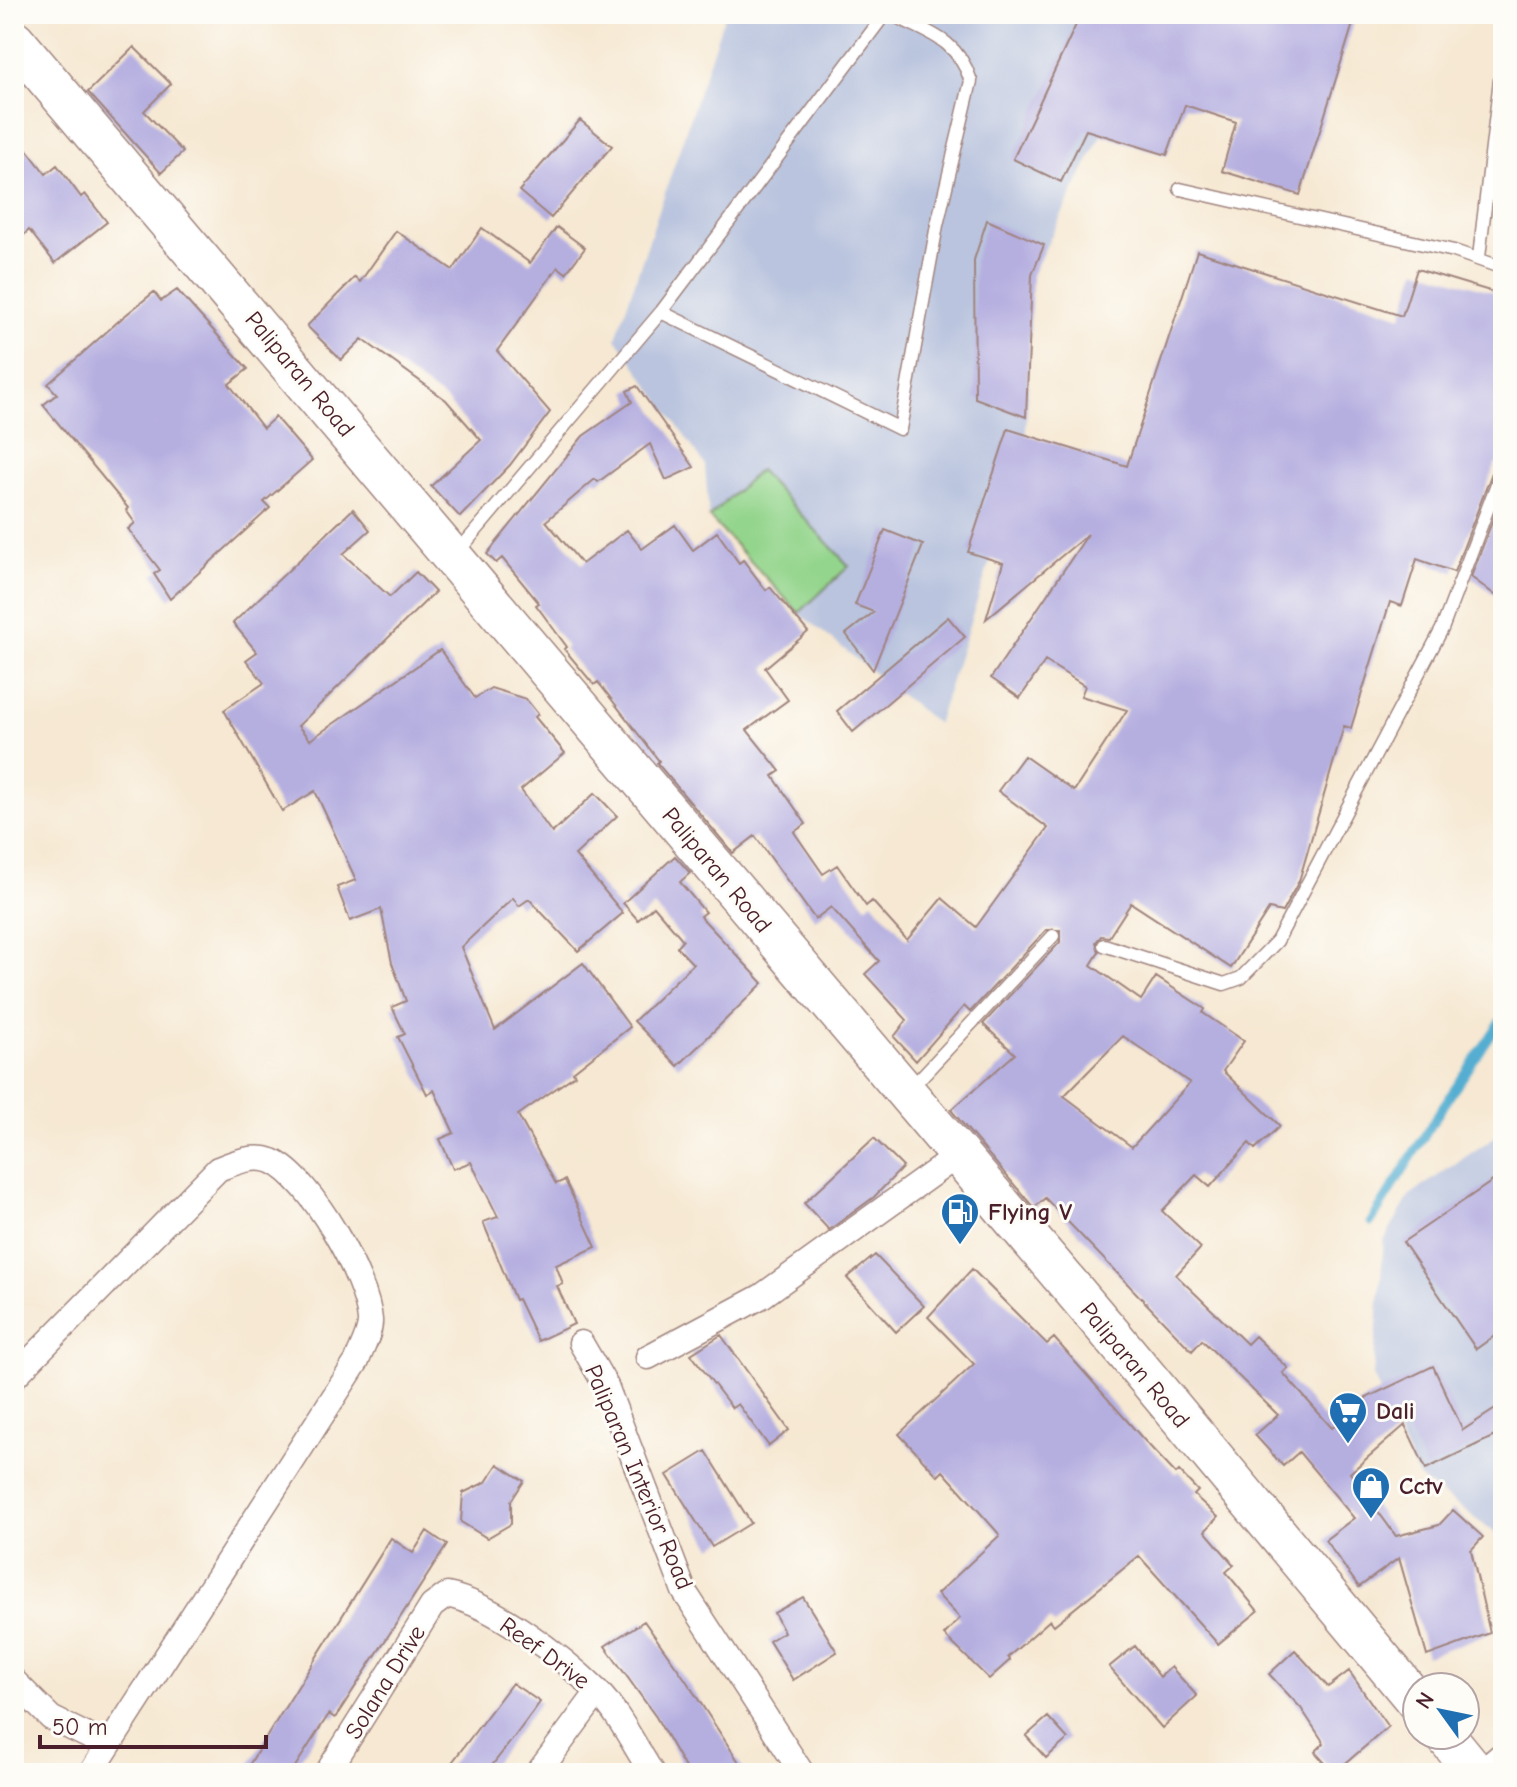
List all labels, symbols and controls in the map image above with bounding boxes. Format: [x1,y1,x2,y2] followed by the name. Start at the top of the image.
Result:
[239,306,361,442] street label: Paliparan Road
[656,802,778,938] street label: Paliparan Road
[939,1191,981,1246] fuel station icon: Flying V
[988,1198,1072,1226] place label: Flying V
[1074,1297,1196,1433] street label: Paliparan Road
[579,1360,699,1594] street label: Paliparan Interior Road
[1327,1390,1369,1445] supermarket icon: Dali
[1376,1397,1415,1425] place label: Dali
[1350,1465,1392,1520] shop icon: Cctv
[1399,1472,1444,1500] place label: Cctv
[495,1611,595,1695] street label: Reef Drive
[339,1620,431,1744] street label: Solana Drive
[1401,1671,1481,1751] north arrow
[1410,1688,1440,1714] text: N
[40,1699,266,1749] scale bar
[52,1713,108,1741] text: 50 m

